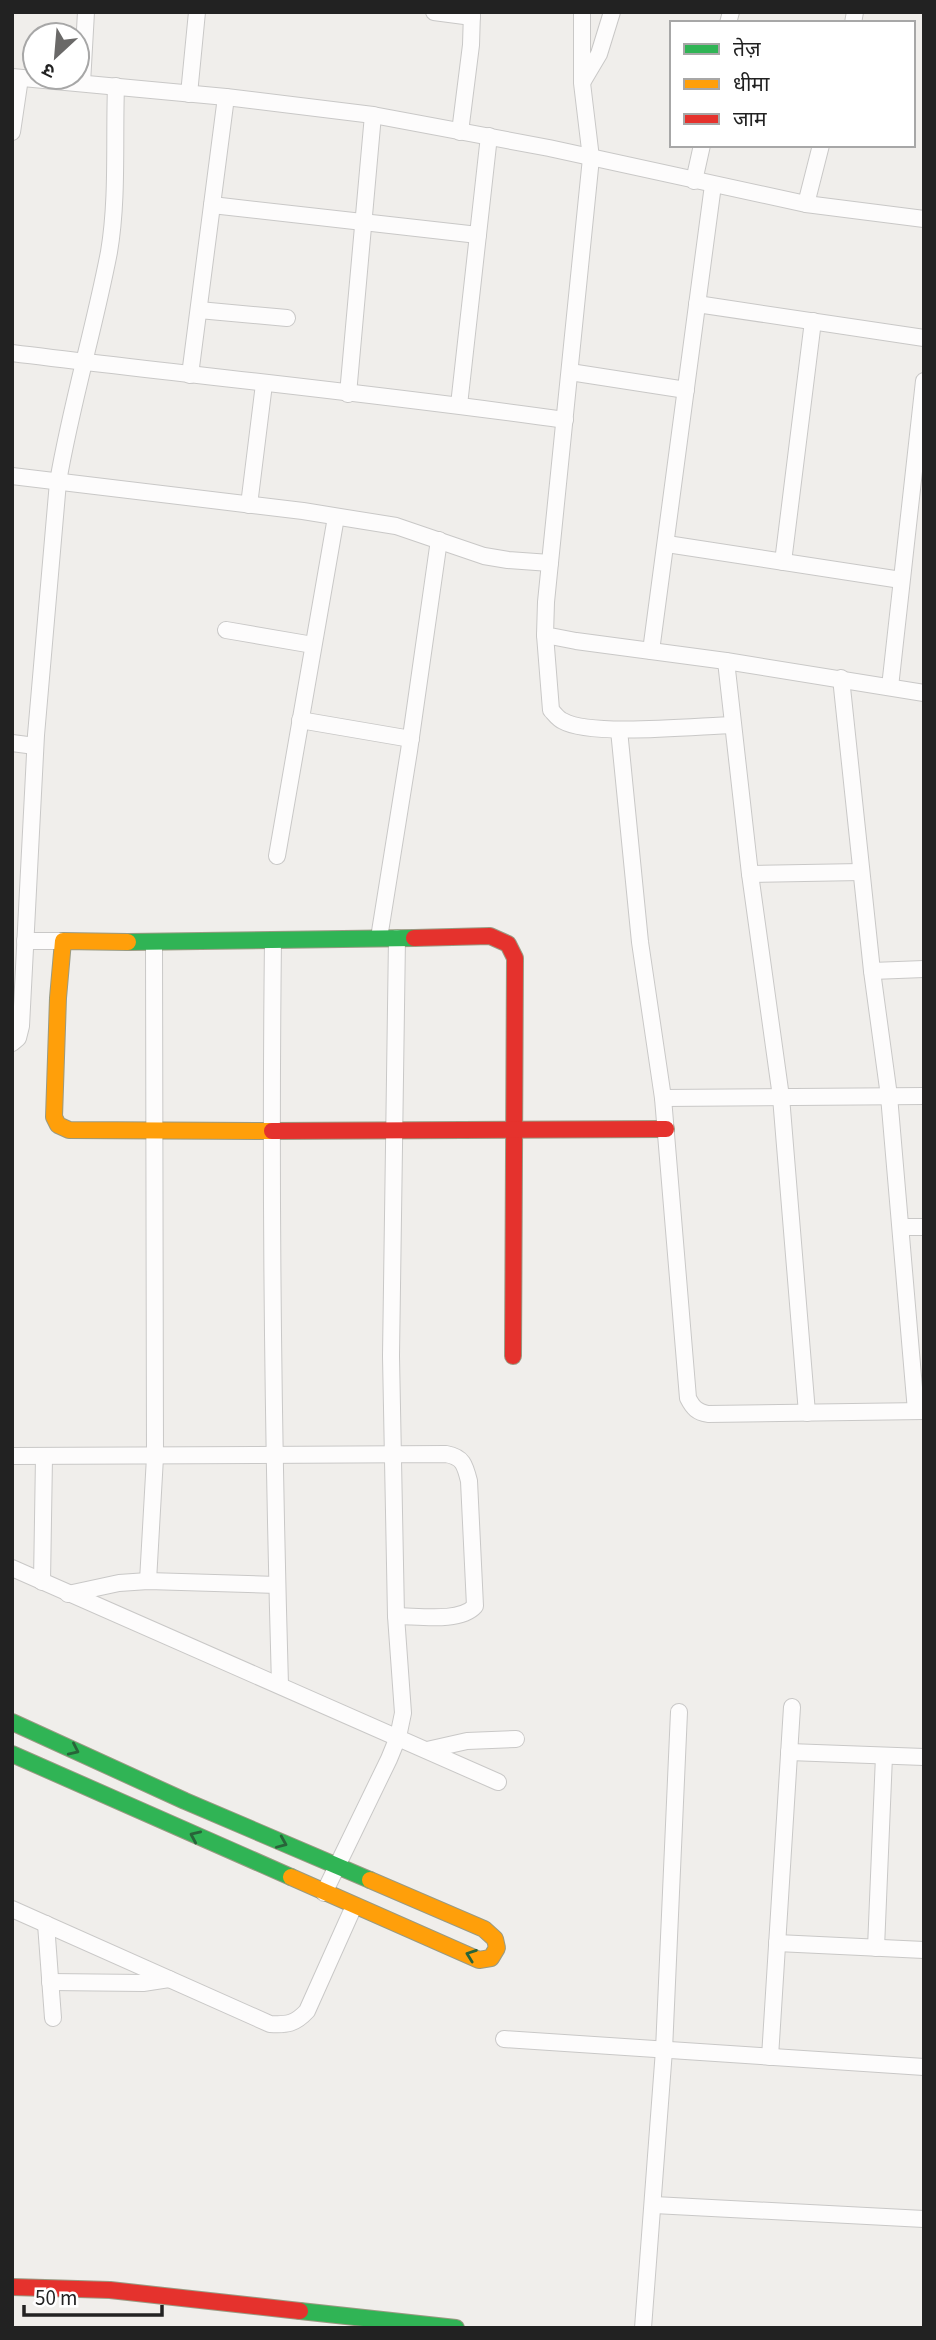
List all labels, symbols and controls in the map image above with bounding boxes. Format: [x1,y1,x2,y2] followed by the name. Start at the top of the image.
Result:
[21,21,91,91] north arrow
[670,21,915,147] legend
[733,34,761,64] text: तेज़
[38,55,60,85] text: उ
[733,69,770,99] text: धीमा
[733,104,767,134] text: जाम
[67,1742,79,1756] one-way arrow
[189,1830,202,1844] one-way arrow
[275,1834,287,1848] one-way arrow
[465,1949,477,1963] one-way arrow
[24,2274,163,2318] scale bar
[35,2283,77,2313] text: 50 m

